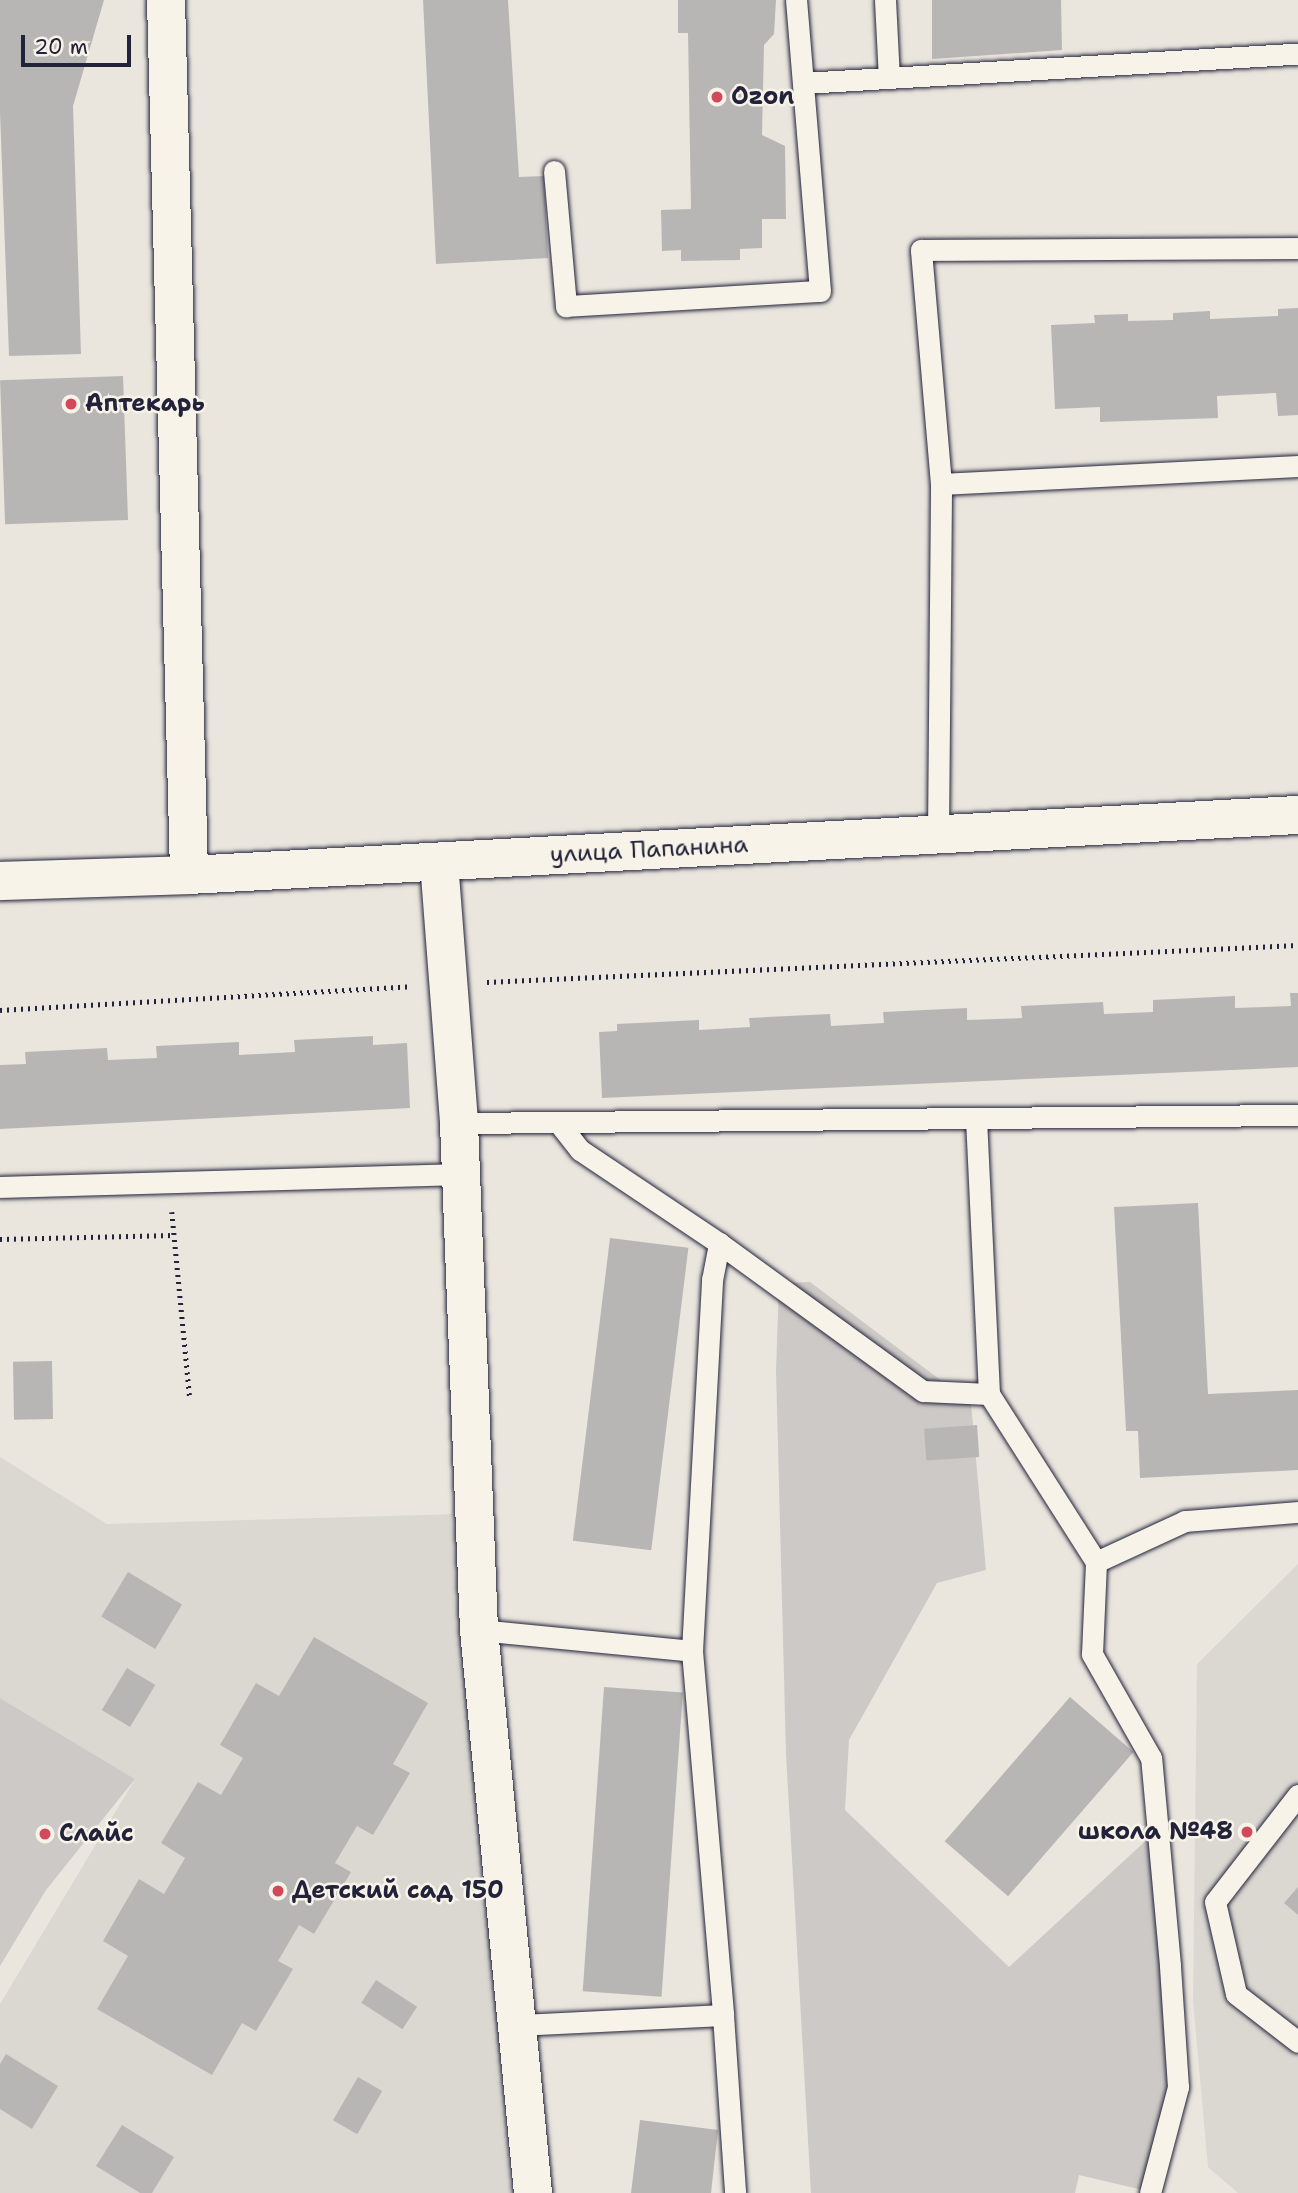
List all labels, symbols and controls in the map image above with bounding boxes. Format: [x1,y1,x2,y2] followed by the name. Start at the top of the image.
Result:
[24,21,135,65] scale bar
[34,33,88,61] text: 20 m
[731,83,794,111] place label: Ozon
[709,89,725,105] marker: Ozon
[85,390,205,418] place label: Аптекарь
[63,396,79,412] marker: Аптекарь
[549,830,749,870] street label: улица Папанина
[1078,1818,1233,1846] place label: школа №48
[59,1820,134,1848] place label: Слайс
[1239,1824,1255,1840] marker: школа №48
[37,1826,53,1842] marker: Слайс
[292,1877,504,1905] place label: Детский сад 150
[270,1883,286,1899] marker: Детский сад 150

